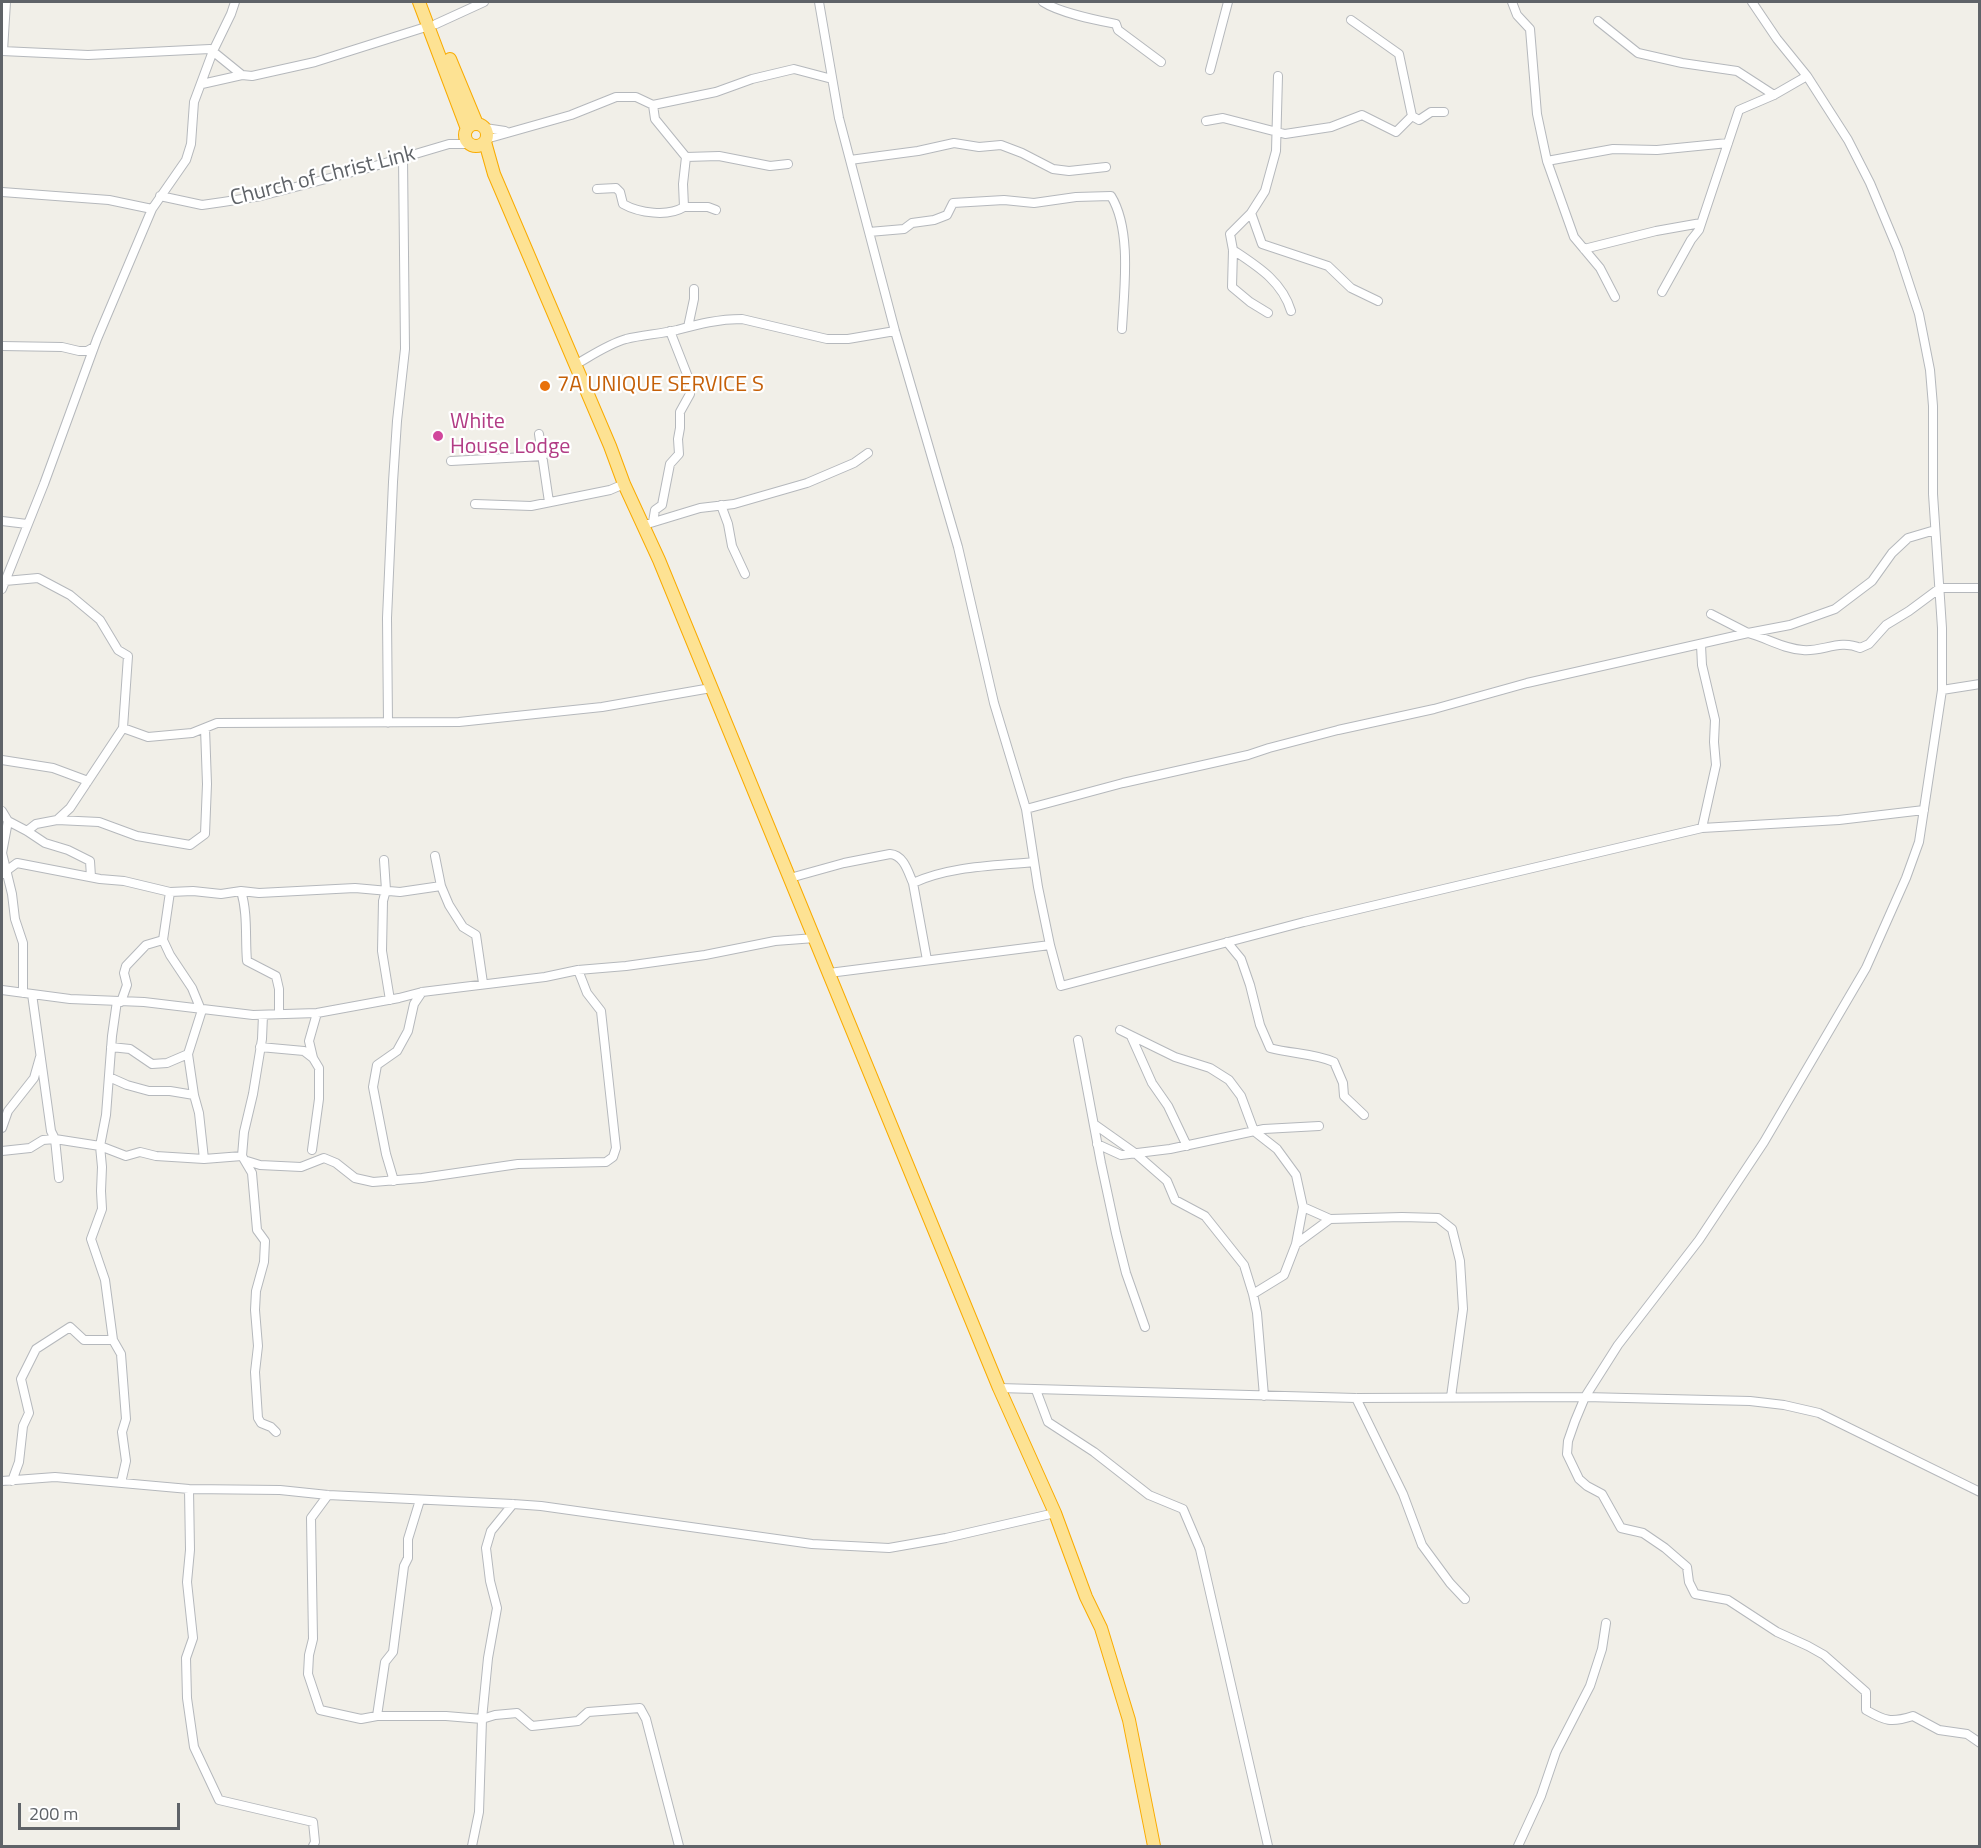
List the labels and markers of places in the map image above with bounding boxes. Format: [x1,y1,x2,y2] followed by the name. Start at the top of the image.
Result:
[557,373,764,399] place label: 7A UNIQUE SERVICE S
[538,379,552,393] marker: 7A UNIQUE SERVICE S
[450,410,570,462] place label: White House Lodge
[431,429,445,443] marker: White House Lodge

